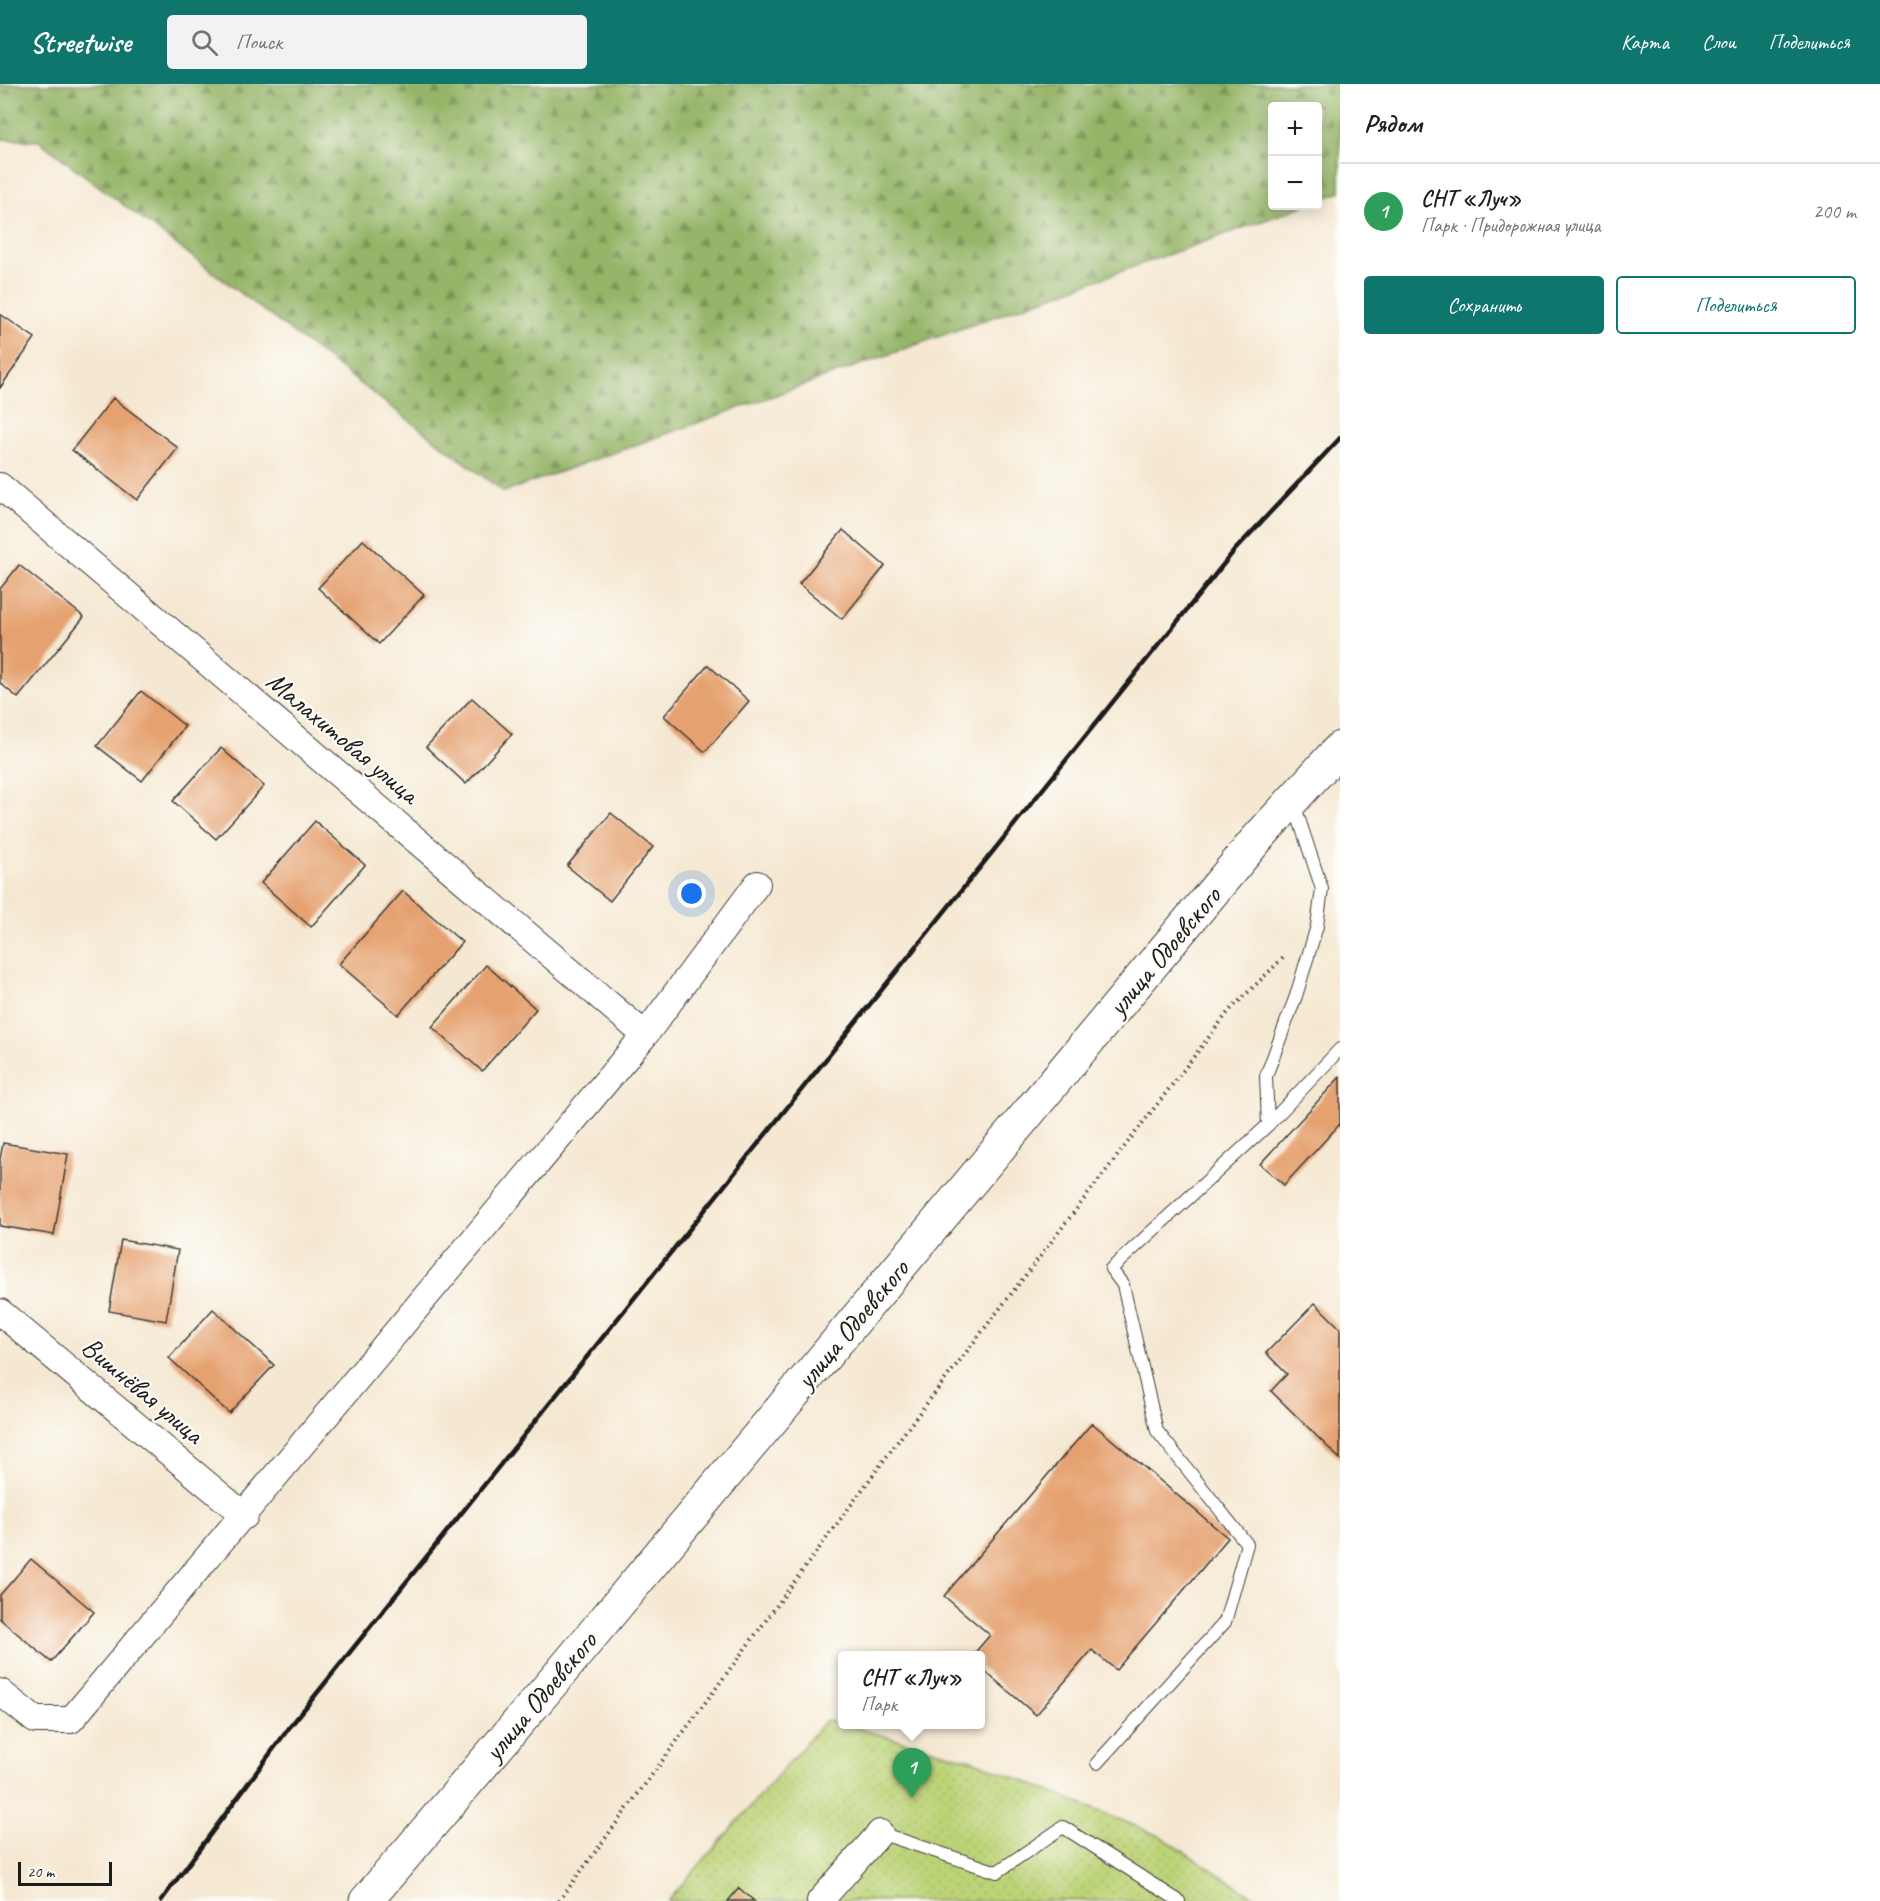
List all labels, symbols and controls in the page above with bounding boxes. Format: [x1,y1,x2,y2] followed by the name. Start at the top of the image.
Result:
[167,15,587,69] search box
[30,25,131,60] text: Streetwise
[188,26,221,59] icon: search
[236,28,282,56] text: Поиск
[1621,29,1669,55] text: Карта
[1702,29,1736,55] text: Слои
[1769,29,1850,55] text: Поделиться
[1268,102,1322,210] map controls
[1268,102,1322,156] button: +
[1364,107,1422,140] text: Рядом
[1268,156,1322,210] button: −
[1421,185,1521,213] text: СНТ «Луч»
[1379,199,1388,224] text: 1
[1813,199,1856,224] text: 200 m
[1421,213,1601,238] text: Парк · Придорожная улица
[1364,276,1604,334] button: Сохранить
[1616,276,1856,334] button: Поделиться
[260,663,428,813] street label: Малахитовая улица
[1098,878,1230,1024] street label: улица Одоевского
[677,879,706,908] your location
[786,1251,918,1397] street label: улица Одоевского
[75,1329,212,1452] street label: Вишнёвая улица
[474,1623,606,1769] street label: улица Одоевского
[838,1651,985,1729] popup
[861,1664,962,1692] text: СНТ «Луч»
[861,1692,897,1717] text: Парк
[892,1748,932,1798] pin: 1
[18,1859,112,1886] scale bar
[27,1862,54,1882] text: 20 m

